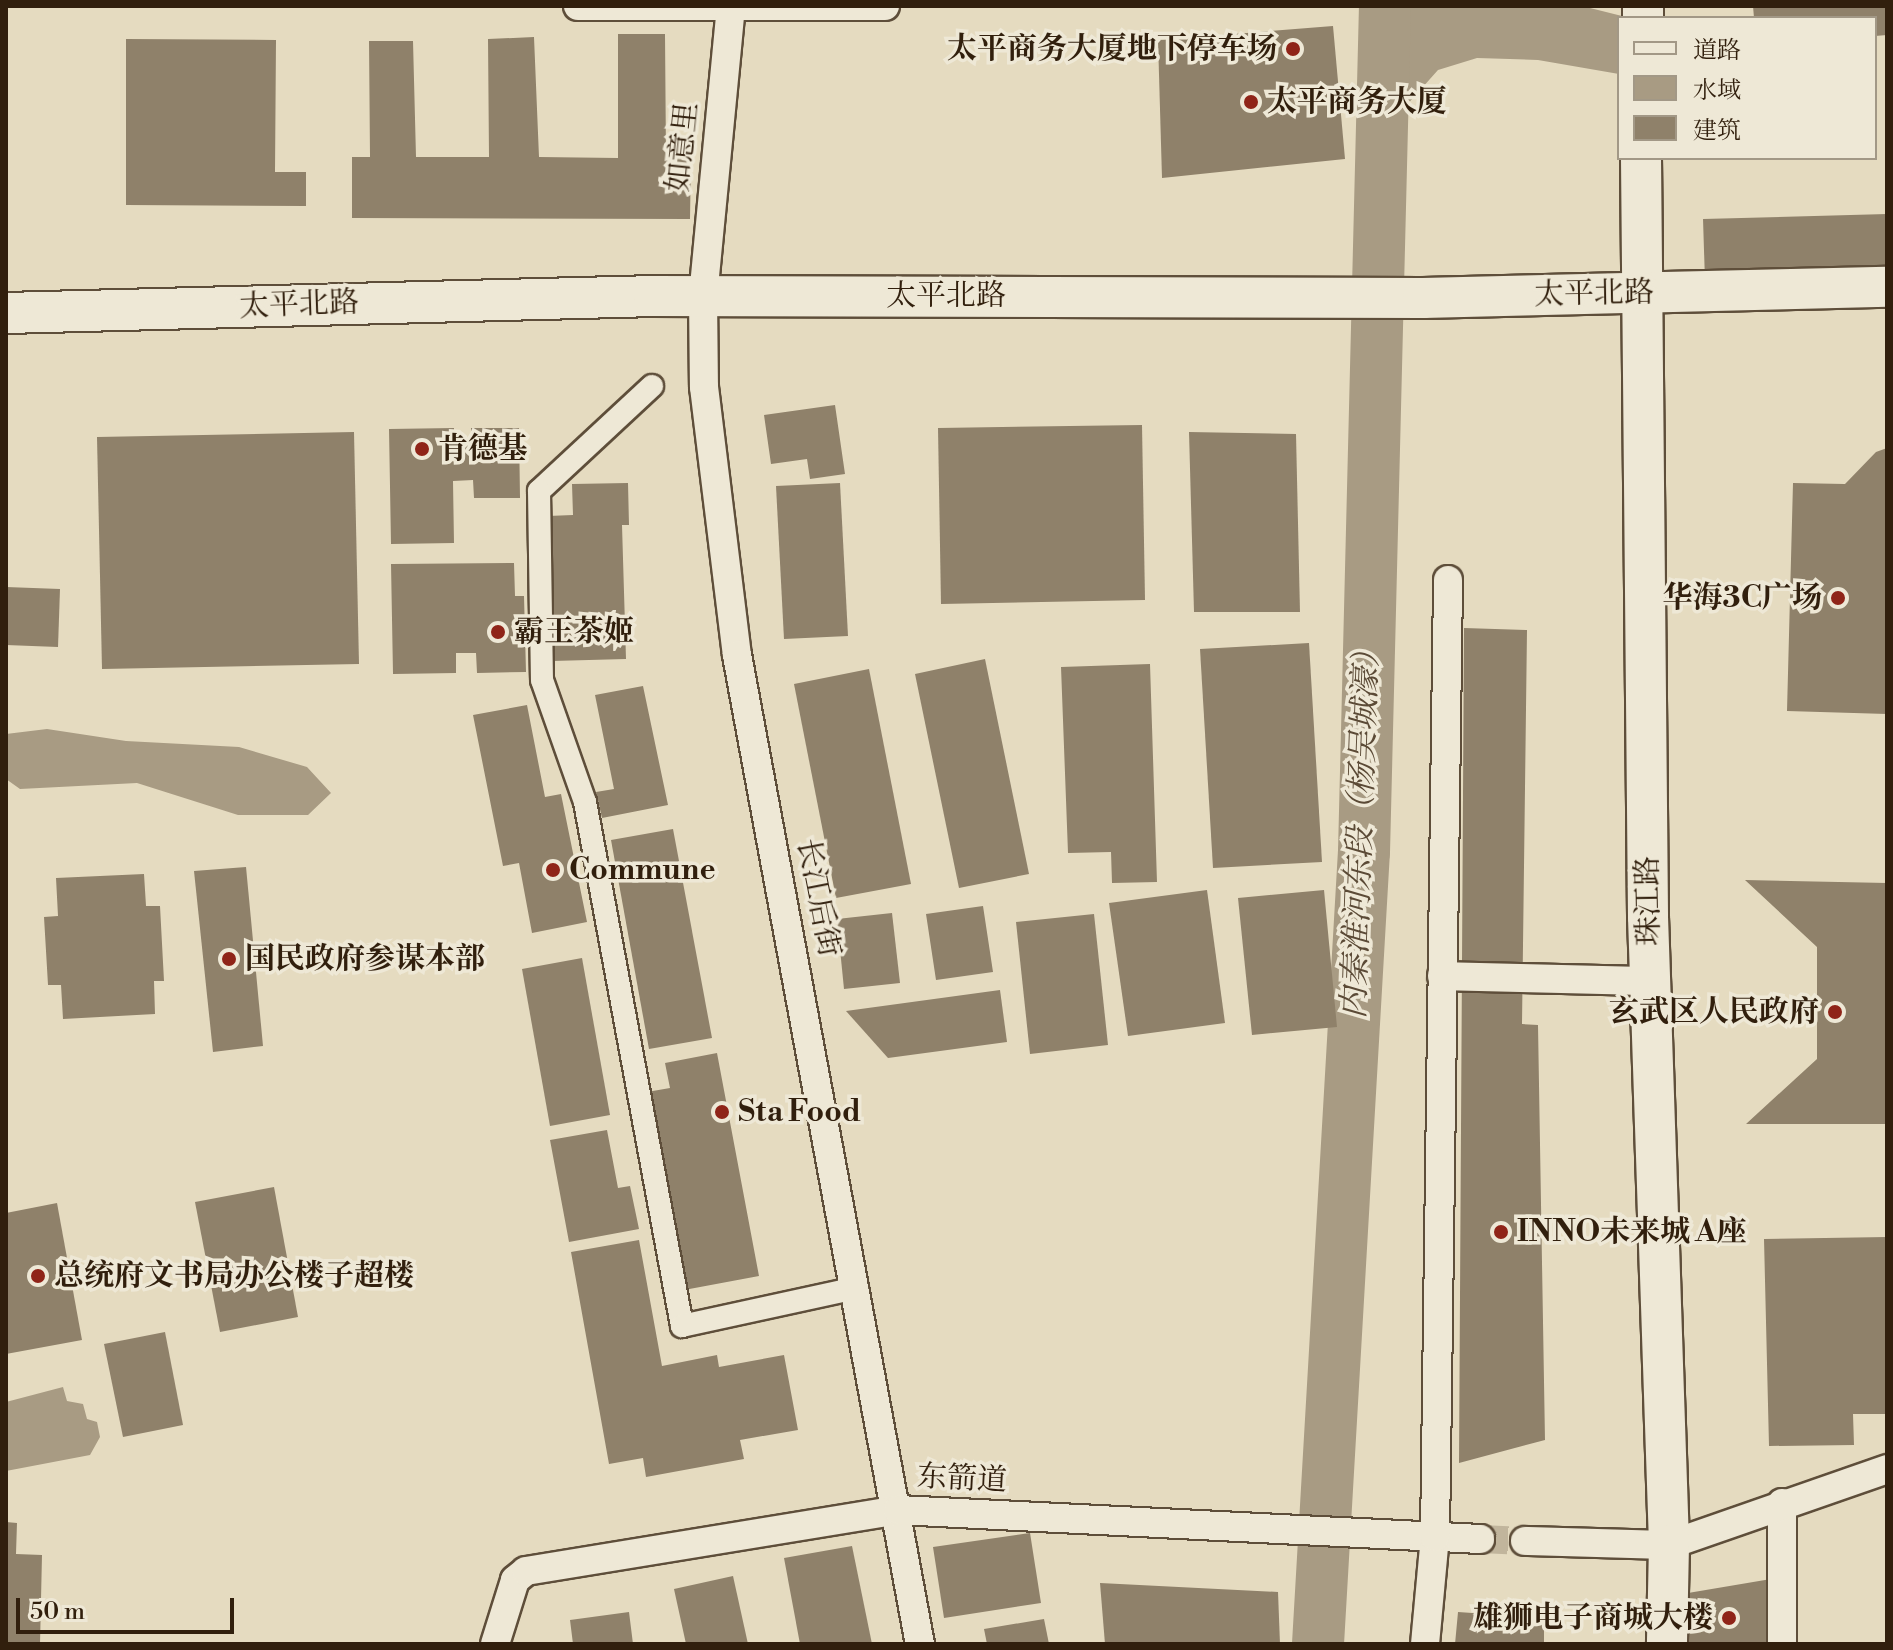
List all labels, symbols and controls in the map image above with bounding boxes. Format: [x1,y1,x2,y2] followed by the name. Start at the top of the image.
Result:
[1617,16,1877,160] legend
[947,31,1277,67] place label: 太平商务大厦地下停车场
[1693,36,1741,66] text: 道路
[1284,40,1302,58] marker: 太平商务大厦地下停车场
[1693,76,1741,106] text: 水域
[1267,84,1447,120] place label: 太平商务大厦
[1242,93,1260,111] marker: 太平商务大厦
[660,100,706,194] street label: 如意里
[1693,116,1741,146] text: 建筑
[1534,275,1654,313] street label: 太平北路
[886,278,1006,314] street label: 太平北路
[238,285,360,325] street label: 太平北路
[438,431,528,467] place label: 肯德基
[413,440,431,458] marker: 肯德基
[1663,580,1822,616] place label: 华海3C广场
[1829,589,1847,607] marker: 华海3C广场
[514,614,634,650] place label: 霸王茶姬
[489,623,507,641] marker: 霸王茶姬
[1335,634,1387,1020] water label: 内秦淮河东段（杨吴城濠）
[789,836,847,960] street label: 长江后街
[569,852,716,888] place label: Commune
[1630,856,1668,946] street label: 珠江路
[544,861,562,879] marker: Commune
[245,941,485,977] place label: 国民政府参谋本部
[220,950,238,968] marker: 国民政府参谋本部
[1609,994,1819,1030] place label: 玄武区人民政府
[1826,1003,1844,1021] marker: 玄武区人民政府
[738,1094,861,1130] place label: Sta Food
[713,1103,731,1121] marker: Sta Food
[1517,1214,1746,1250] place label: INNO未来城 A座
[1492,1223,1510,1241] marker: INNO未来城 A座
[54,1258,414,1294] place label: 总统府文书局办公楼子超楼
[29,1267,47,1285] marker: 总统府文书局办公楼子超楼
[916,1459,1008,1499] street label: 东箭道
[20,1582,238,1632] scale bar
[30,1597,85,1627] text: 50 m
[1473,1600,1713,1636] place label: 雄狮电子商城大楼
[1720,1609,1738,1627] marker: 雄狮电子商城大楼

